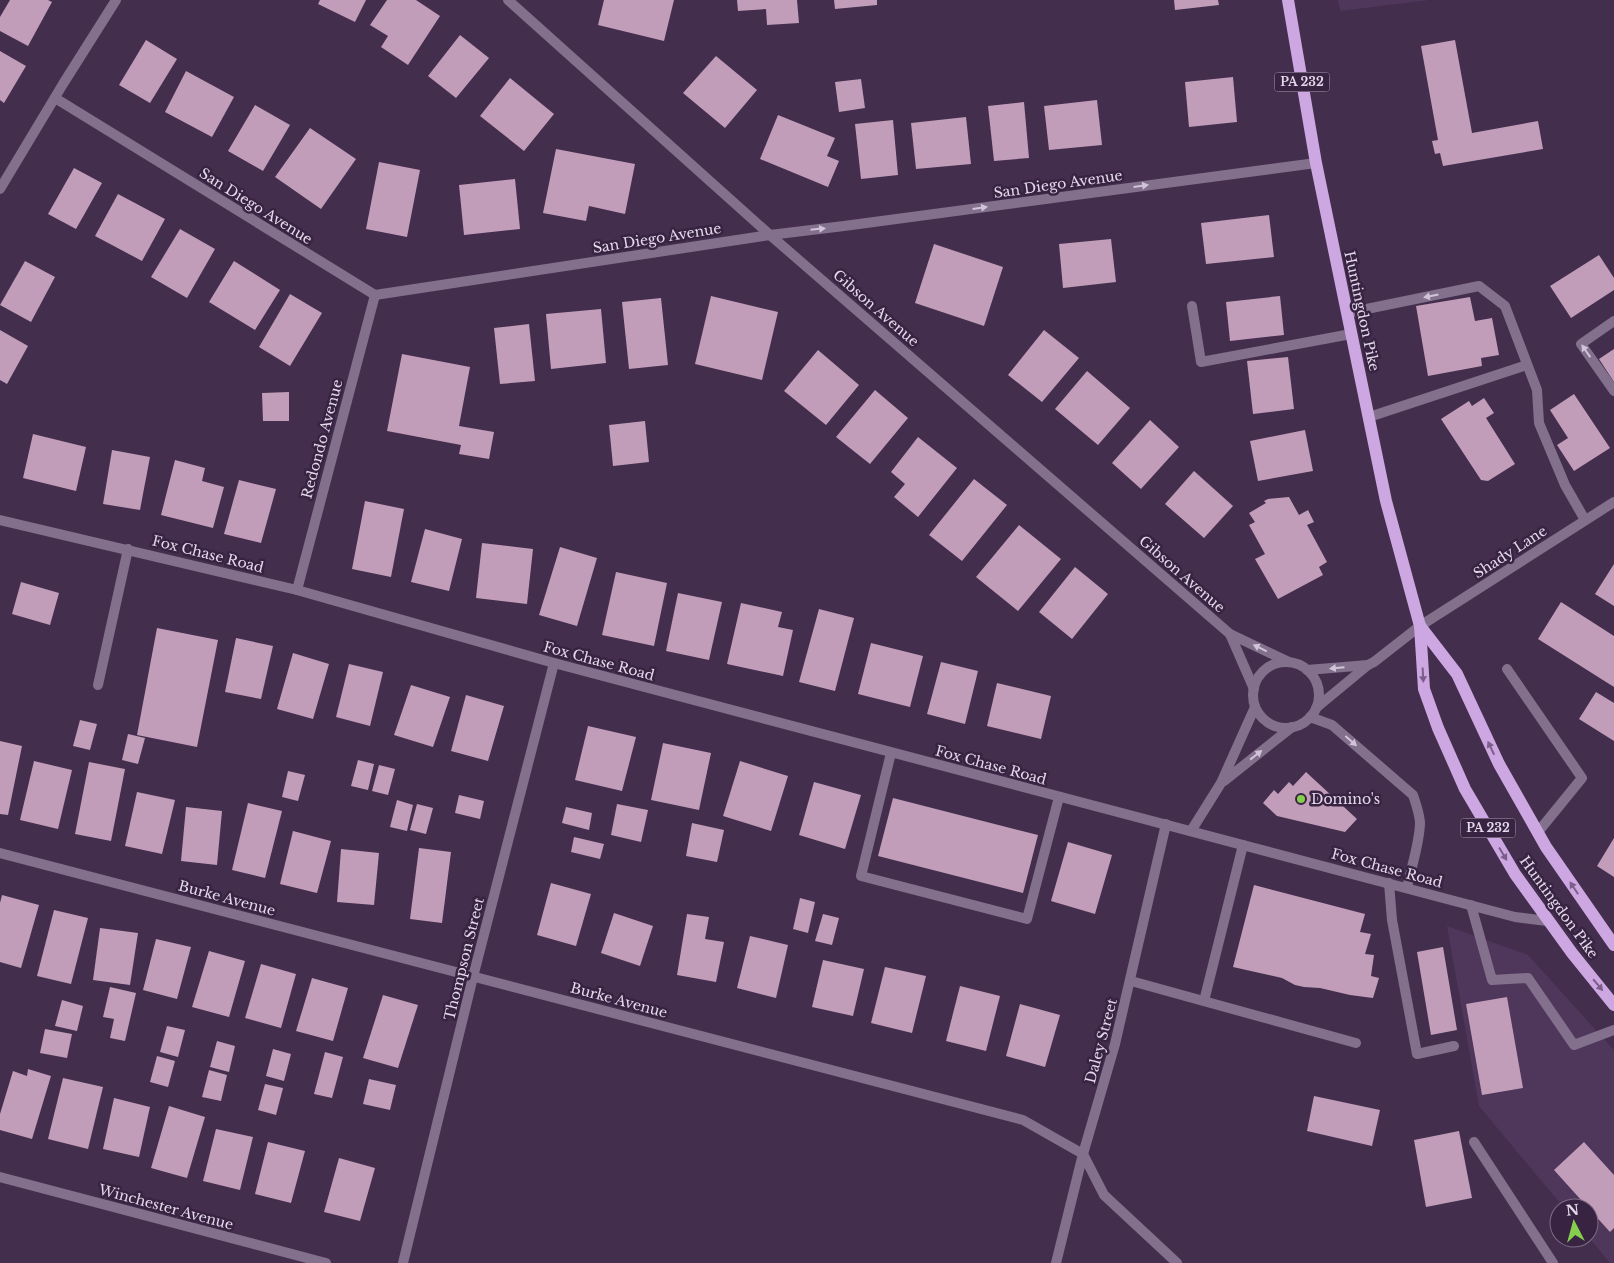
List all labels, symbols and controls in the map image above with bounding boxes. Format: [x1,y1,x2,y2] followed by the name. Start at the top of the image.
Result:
[1274,72,1330,91] road number: PA 232
[196,164,316,248] street label: San Diego Avenue
[992,166,1124,202] street label: San Diego Avenue
[1133,182,1149,190] one-way arrow
[972,204,988,212] one-way arrow
[591,219,723,257] street label: San Diego Avenue
[811,225,827,233] one-way arrow
[1340,249,1384,373] street label: Huntingdon Pike
[829,266,923,350] street label: Gibson Avenue
[1423,292,1439,300] one-way arrow
[1581,344,1591,358] one-way arrow
[297,377,347,501] street label: Redondo Avenue
[1470,522,1550,582] street label: Shady Lane
[150,531,266,577] street label: Fox Chase Road
[1135,532,1229,616] street label: Gibson Avenue
[541,638,657,685] street label: Fox Chase Road
[1253,644,1267,652] one-way arrow
[1329,664,1345,672] one-way arrow
[1419,667,1427,683] one-way arrow
[1344,736,1357,747] one-way arrow
[1487,741,1495,755] one-way arrow
[933,742,1049,789] street label: Fox Chase Road
[1249,749,1262,760] one-way arrow
[1311,790,1380,808] place label: Domino's
[1295,793,1307,805] marker: Domino's
[1460,818,1516,838] road number: PA 232
[1329,845,1445,892] street label: Fox Chase Road
[1498,847,1507,860] one-way arrow
[1516,852,1602,962] street label: Huntingdon Pike
[177,876,277,920] street label: Burke Avenue
[1569,881,1579,895] one-way arrow
[440,895,488,1022] street label: Thompson Street
[569,978,669,1022] street label: Burke Avenue
[1592,978,1603,991] one-way arrow
[1081,996,1121,1085] street label: Daley Street
[96,1180,235,1234] street label: Winchester Avenue
[1549,1198,1599,1248] north arrow
[1565,1200,1580,1220] text: N

